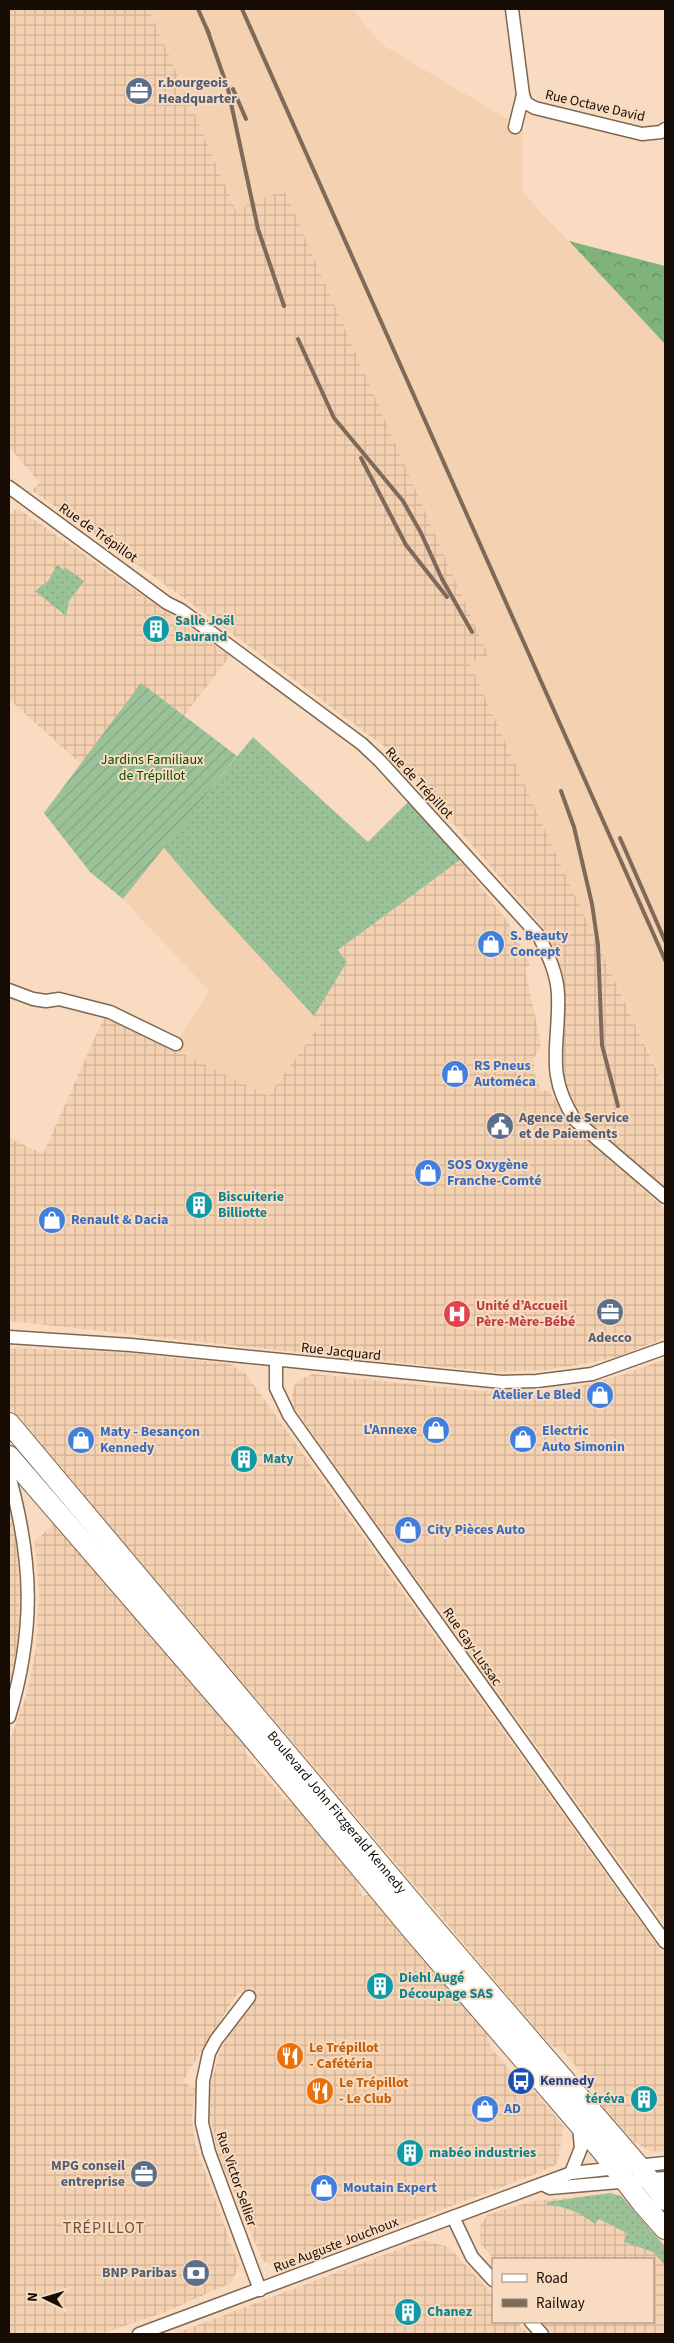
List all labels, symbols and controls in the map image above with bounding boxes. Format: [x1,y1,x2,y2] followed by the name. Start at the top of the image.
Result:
[158,73,237,109] place label: r.bourgeois Headquarter
[124,76,154,106] office icon: r.bourgeois Headquarter
[543,85,647,127] street label: Rue Octave David
[55,498,142,568] street label: Rue de Trépillot
[175,611,234,647] place label: Salle Joël Baurand
[141,614,171,644] building icon: Salle Joël Baurand
[380,743,458,824] street label: Rue de Trépillot
[101,750,204,786] park label: Jardins Familiaux de Trépillot
[510,926,569,962] place label: S. Beauty Concept
[476,929,506,959] shop icon: S. Beauty Concept
[473,1056,536,1092] place label: RS Pneus Automéca
[440,1059,470,1089] shop icon: RS Pneus Automéca
[518,1108,629,1144] place label: Agence de Service et de Paiements
[485,1111,515,1141] public building icon: Agence de Service et de Paiements
[447,1155,541,1191] place label: SOS Oxygène Franche-Comté
[413,1158,443,1188] shop icon: SOS Oxygène Franche-Comté
[218,1187,284,1223] place label: Biscuiterie Billiotte
[184,1190,214,1220] building icon: Biscuiterie Billiotte
[37,1205,67,1235] shop icon: Renault & Dacia
[71,1210,168,1230] place label: Renault & Dacia
[476,1296,575,1332] place label: Unité d’Accueil Père-Mère-Bébé
[595,1297,625,1327] office icon: Adecco
[442,1299,472,1329] hospital icon: Unité d’Accueil Père-Mère-Bébé
[587,1328,632,1348] place label: Adecco
[300,1338,382,1366] street label: Rue Jacquard
[585,1380,615,1410] shop icon: Atelier Le Bled
[492,1385,581,1405] place label: Atelier Le Bled
[421,1415,451,1445] shop icon: L'Annexe
[363,1420,417,1440] place label: L'Annexe
[541,1421,625,1457] place label: Electric Auto Simonin
[100,1422,200,1458] place label: Maty - Besançon Kennedy
[508,1424,538,1454] shop icon: Electric Auto Simonin
[66,1425,96,1455] shop icon: Maty - Besançon Kennedy
[229,1444,259,1474] building icon: Maty
[263,1449,294,1469] place label: Maty
[393,1515,423,1545] shop icon: City Pièces Auto
[427,1520,525,1540] place label: City Pièces Auto
[438,1604,507,1691] street label: Rue Gay-Lussac
[262,1727,411,1899] street label: Boulevard John Fitzgerald Kennedy
[399,1968,493,2004] place label: Diehl Augé Découpage SAS
[365,1971,395,2001] building icon: Diehl Augé Découpage SAS
[309,2038,379,2074] place label: Le Trépillot - Cafétéria
[275,2041,305,2071] restaurant icon: Le Trépillot - Cafétéria
[506,2066,536,2096] bus stop icon: Kennedy
[540,2071,595,2091] place label: Kennedy
[339,2073,409,2109] place label: Le Trépillot - Le Club
[305,2076,335,2106] restaurant icon: Le Trépillot - Le Club
[629,2084,659,2114] building icon: téréva
[586,2089,625,2109] place label: téréva
[470,2094,500,2124] shop icon: AD
[503,2099,521,2119] place label: AD
[210,2129,262,2229] street label: Rue Victor Sellier
[395,2138,425,2168] building icon: mabéo industries
[429,2143,536,2163] place label: mabéo industries
[51,2156,125,2192] place label: MPG conseil entreprise
[129,2159,159,2189] office icon: MPG conseil entreprise
[309,2173,339,2203] shop icon: Moutain Expert
[343,2178,438,2198] place label: Moutain Expert
[271,2212,402,2278] street label: Rue Auguste Jouchoux
[63,2217,145,2239] district label: TRÉPILLOT
[181,2258,211,2288] bank icon: BNP Paribas
[492,2258,654,2323] legend
[102,2263,177,2283] place label: BNP Paribas
[536,2268,568,2289] text: Road
[20,2273,70,2323] north arrow
[23,2291,43,2302] text: N
[536,2293,585,2314] text: Railway
[393,2297,423,2327] building icon: Chanez
[427,2302,473,2322] place label: Chanez

